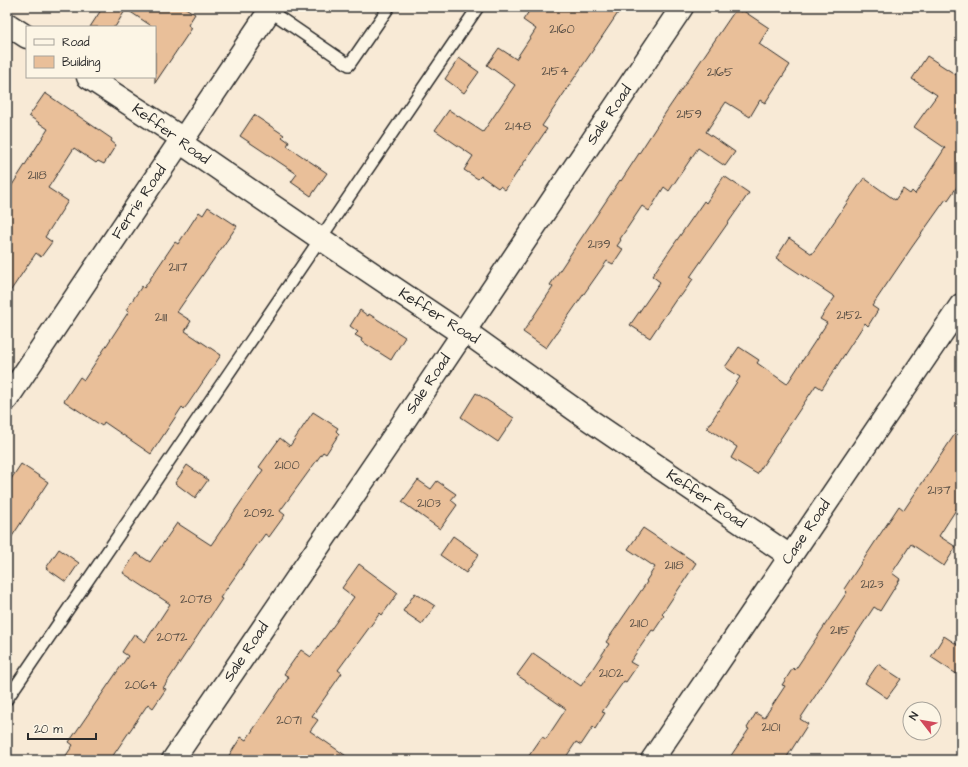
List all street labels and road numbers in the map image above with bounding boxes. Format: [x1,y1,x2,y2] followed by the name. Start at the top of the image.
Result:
[581,81,637,149] street label: Sale Road
[128,99,215,170] street label: Keffer Road
[106,161,172,243] street label: Ferris Road
[394,283,484,349] street label: Keffer Road
[400,350,456,418] street label: Sale Road
[662,465,750,534] street label: Keffer Road
[777,495,836,569] street label: Case Road
[218,618,274,686] street label: Sale Road

